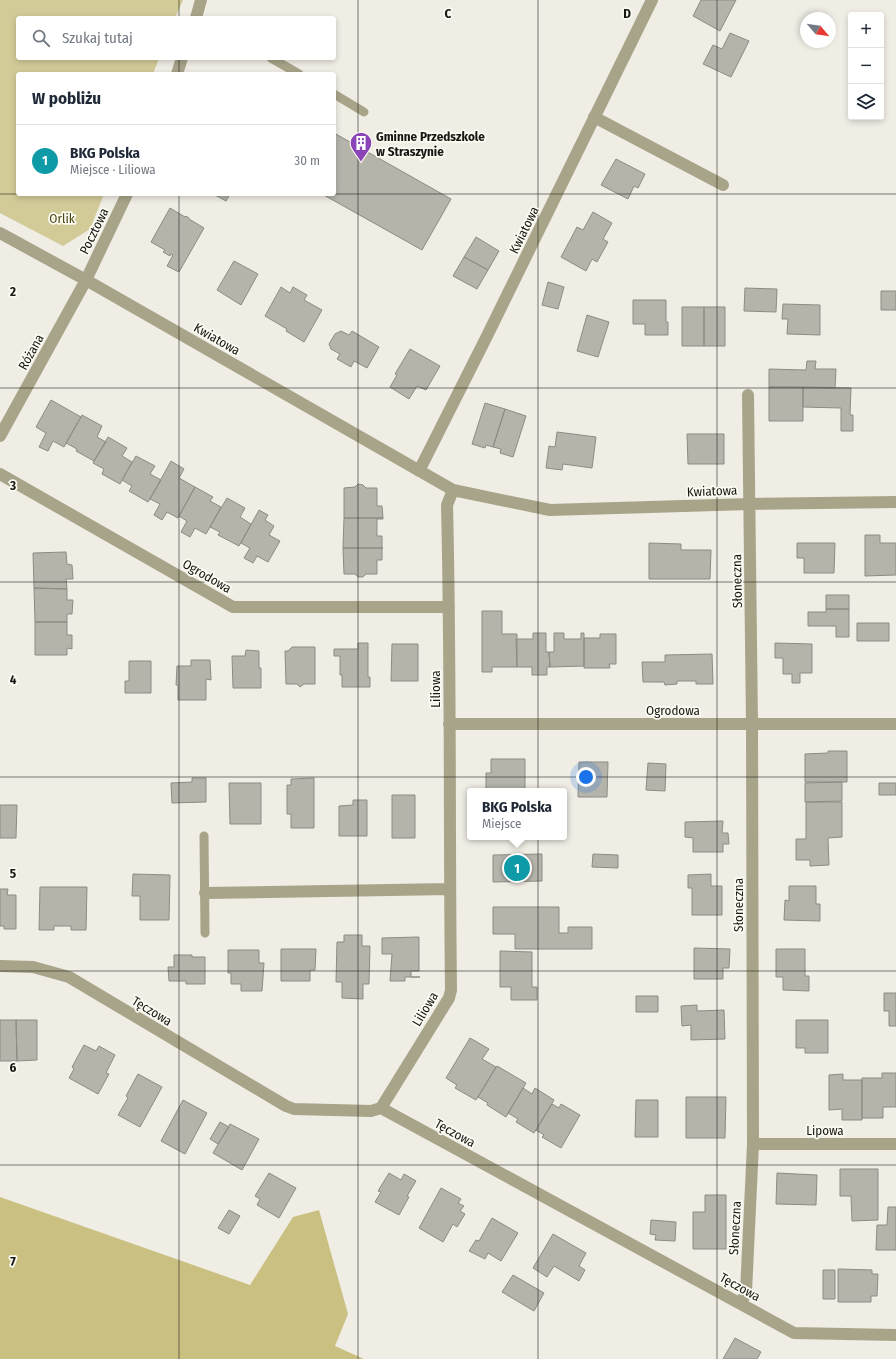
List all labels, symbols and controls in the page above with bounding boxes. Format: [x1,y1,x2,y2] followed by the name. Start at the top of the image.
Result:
[445,6,452,21] text: C
[623,6,631,21] text: D
[800,12,836,48] north arrow
[848,12,884,120] map controls
[848,12,884,48] button: +
[16,16,336,60] search box
[30,27,52,49] icon: search
[62,29,133,47] text: Szukaj tutaj
[848,48,884,84] button: −
[848,84,884,120] button: layers
[32,88,101,109] text: W pobliżu
[376,129,485,159] place label: Gminne Przedszkole w Straszynie
[348,130,374,163] building icon: Gminne Przedszkole w Straszynie
[70,144,140,162] text: BKG Polska
[42,153,48,168] text: 1
[294,153,320,168] text: 30 m
[70,162,156,177] text: Miejsce · Liliowa
[506,204,542,256] street label: Kwiatowa
[76,205,112,257] street label: Pocztowa
[49,211,76,226] park label: Orlik
[9,284,16,299] text: 2
[191,320,243,358] street label: Kwiatowa
[15,332,47,372] street label: Różana
[9,478,16,493] text: 3
[686,483,738,499] street label: Kwiatowa
[729,554,745,608] street label: Słoneczna
[180,556,234,596] street label: Ogrodowa
[428,670,443,708] street label: Liliowa
[10,672,17,687] text: 4
[646,703,700,718] street label: Ogrodowa
[576,767,596,787] your location
[467,788,567,840] popup
[482,798,552,816] text: BKG Polska
[482,816,521,831] text: Miejsce
[504,853,530,883] pin: 1
[10,866,16,881] text: 5
[731,878,746,932] street label: Słoneczna
[409,989,441,1029] street label: Liliowa
[129,993,175,1029] street label: Tęczowa
[10,1060,17,1075] text: 6
[432,1116,478,1150] street label: Tęczowa
[806,1123,844,1138] street label: Lipowa
[726,1201,744,1255] street label: Słoneczna
[10,1254,16,1269] text: 7
[717,1270,763,1304] street label: Tęczowa

